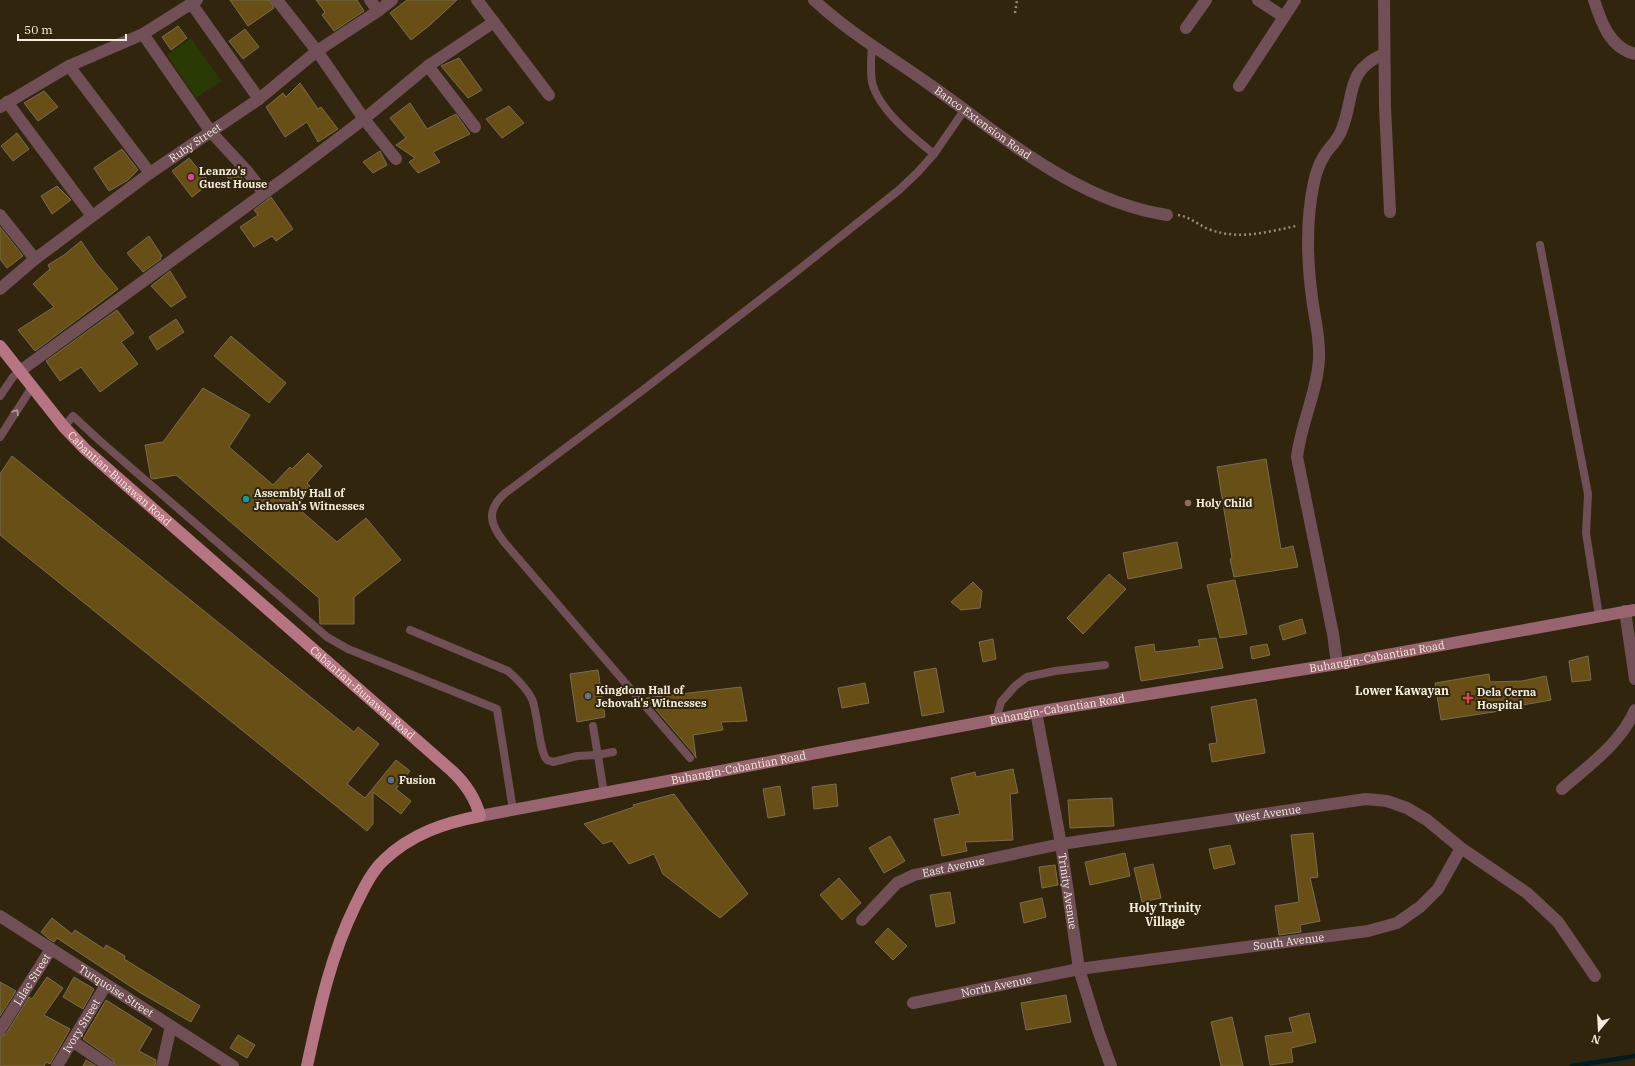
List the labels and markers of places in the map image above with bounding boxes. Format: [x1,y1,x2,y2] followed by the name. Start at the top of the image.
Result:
[199,164,267,191] place label: Leanzo's Guest House
[186,172,196,182] marker: Leanzo's Guest House
[254,486,365,513] place label: Assembly Hall of Jehovah's Witnesses
[241,494,251,504] marker: Assembly Hall of Jehovah's Witnesses
[1196,496,1252,510] place label: Holy Child
[1183,498,1193,508] marker: Holy Child
[596,683,707,710] place label: Kingdom Hall of Jehovah's Witnesses
[1477,685,1536,712] place label: Dela Cerna Hospital
[583,691,593,701] marker: Kingdom Hall of Jehovah's Witnesses
[1462,692,1474,704] marker: Dela Cerna Hospital
[399,773,436,787] place label: Fusion
[386,775,396,785] marker: Fusion

